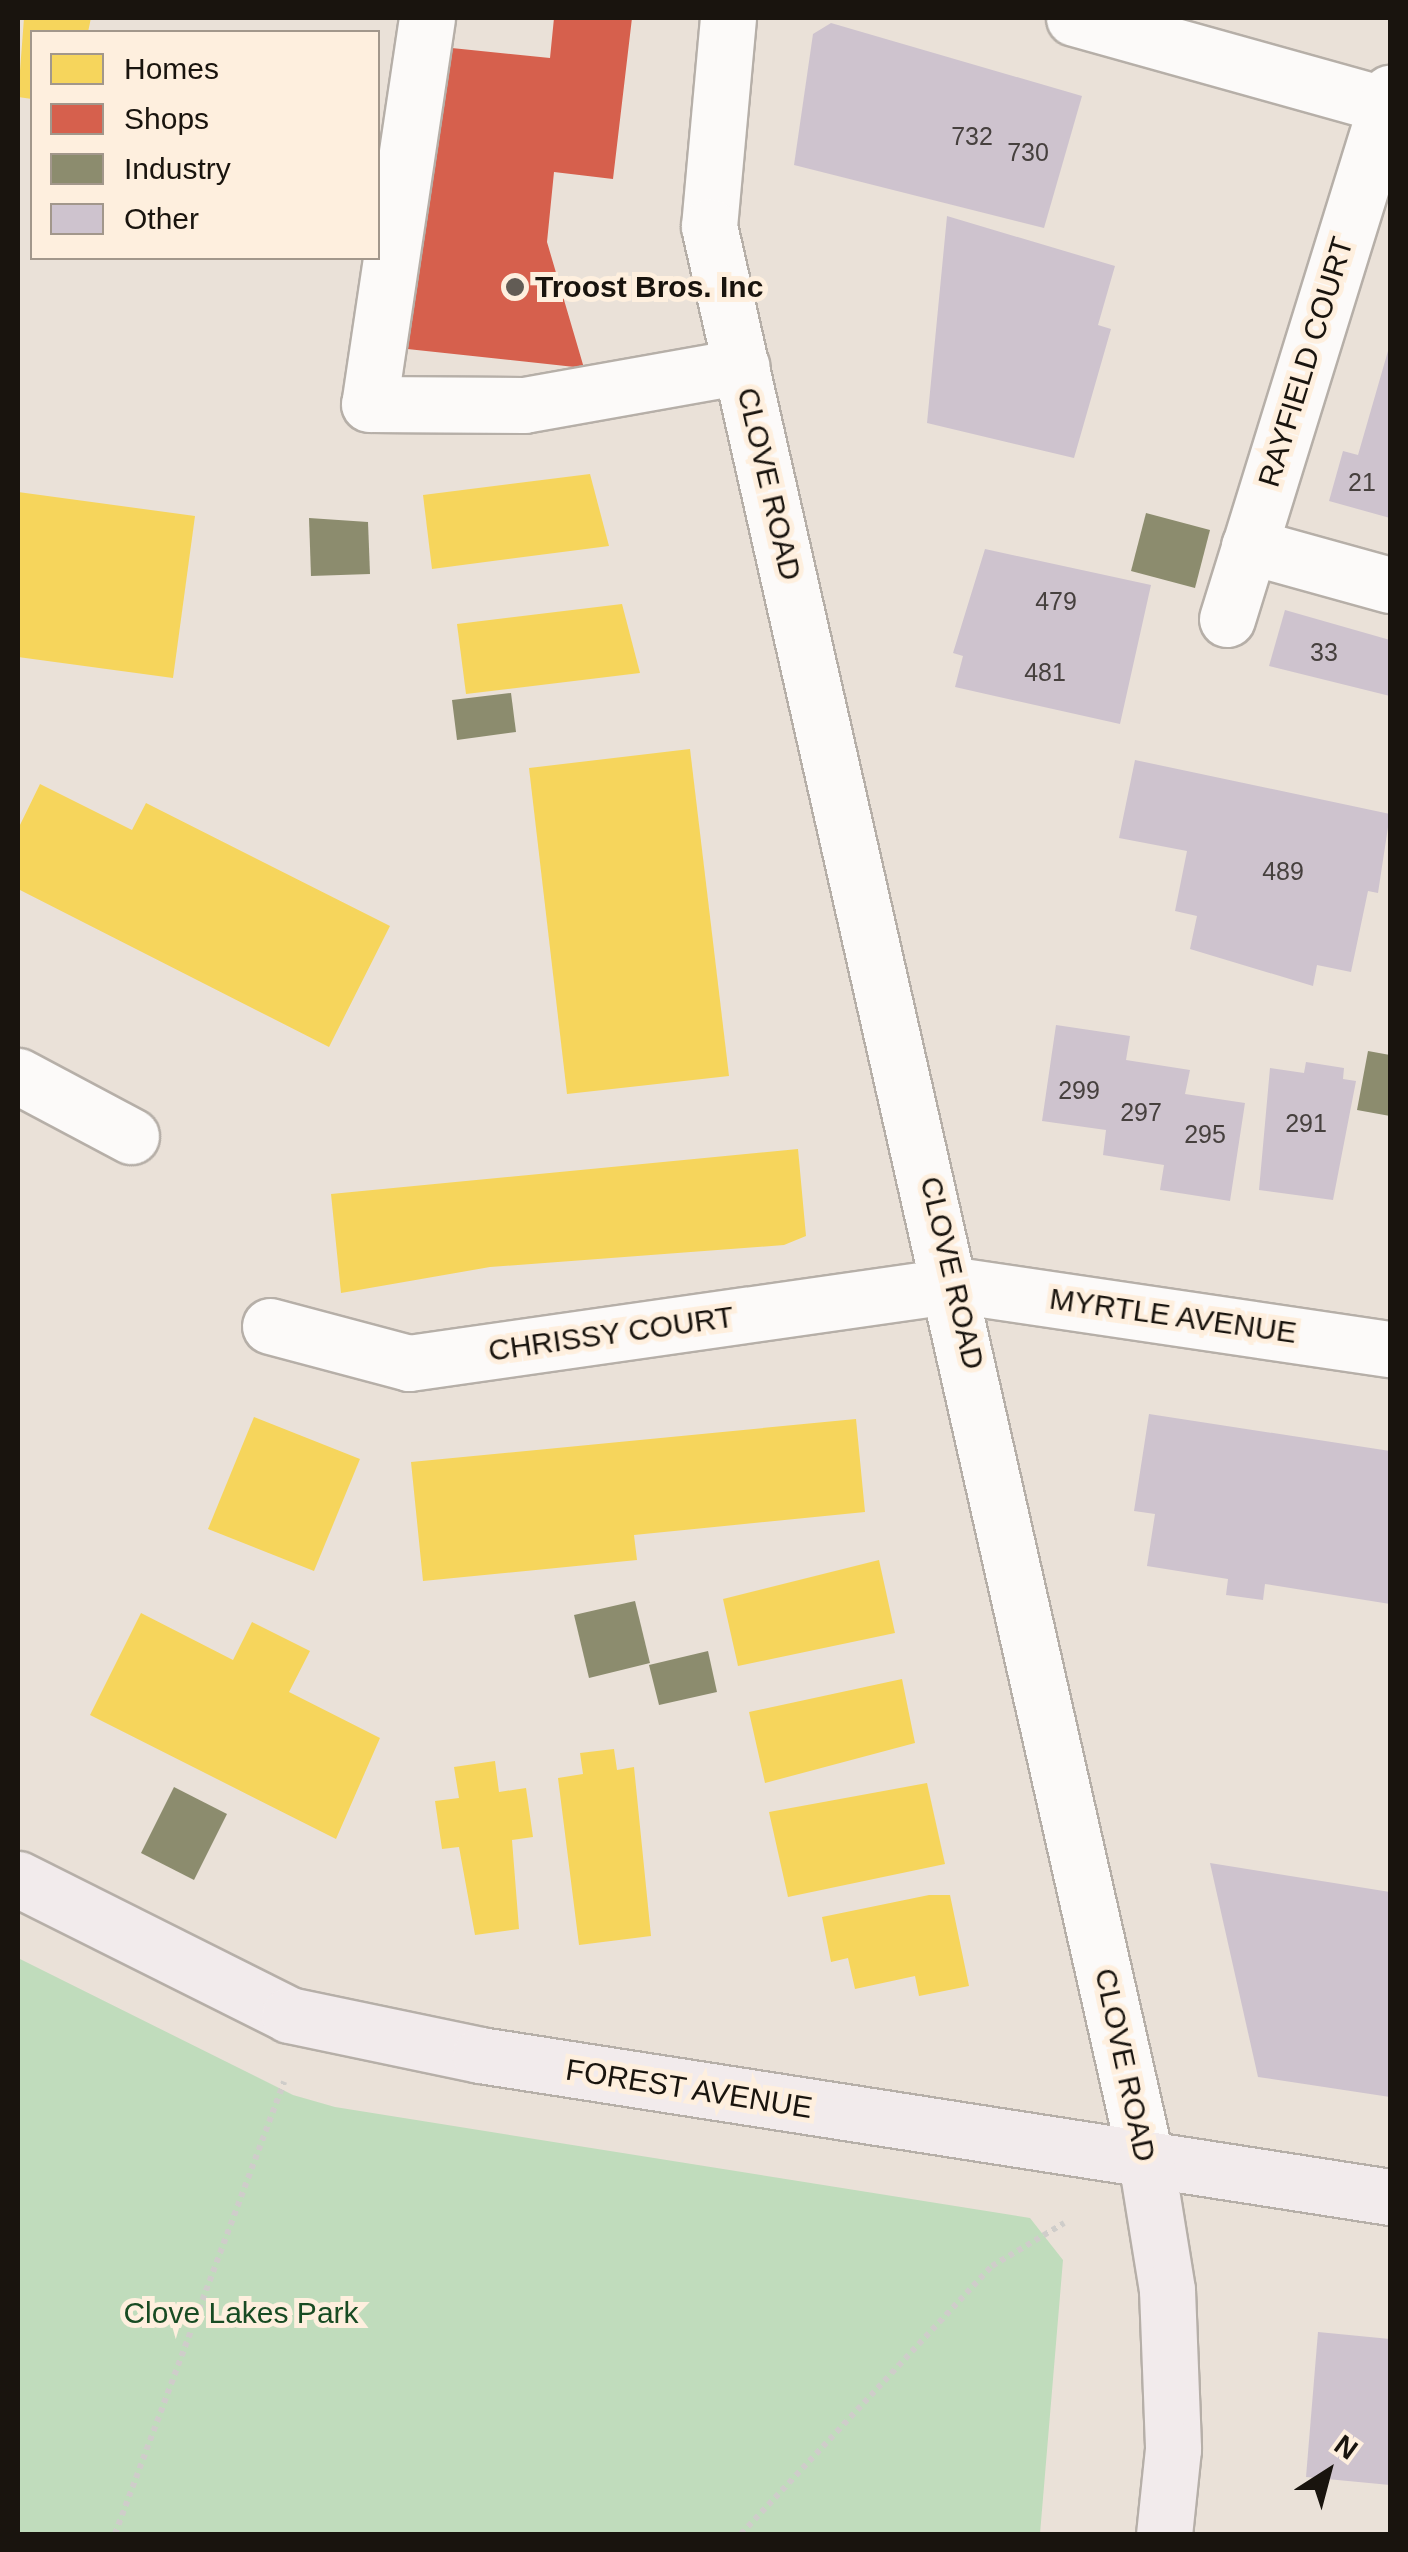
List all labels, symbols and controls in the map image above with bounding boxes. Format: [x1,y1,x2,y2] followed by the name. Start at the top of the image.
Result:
[30,30,380,260] legend
[124,52,219,85] text: Homes
[124,102,209,135] text: Shops
[951,121,993,151] house number: 732
[1007,137,1049,167] house number: 730
[124,152,231,185] text: Industry
[124,202,199,235] text: Other
[1251,233,1361,491] street label: RAYFIELD COURT
[535,269,763,305] place label: Troost Bros. Inc
[504,276,526,298] marker: Troost Bros. Inc
[729,384,809,584] street label: CLOVE ROAD
[1348,467,1376,497] house number: 21
[1035,586,1077,616] house number: 479
[1310,637,1338,667] house number: 33
[1024,657,1066,687] house number: 481
[1262,856,1304,886] house number: 489
[1058,1075,1100,1105] house number: 299
[1120,1097,1162,1127] house number: 297
[1285,1108,1327,1138] house number: 291
[1184,1119,1226,1149] house number: 295
[912,1173,992,1373] street label: CLOVE ROAD
[1046,1281,1300,1351] street label: MYRTLE AVENUE
[486,1299,736,1369] street label: CHRISSY COURT
[1087,1965,1163,2165] street label: CLOVE ROAD
[562,2052,816,2126] street label: FOREST AVENUE
[123,2295,359,2331] park label: Clove Lakes Park
[1278,2422,1378,2522] north arrow
[1329,2429,1363,2466] text: N

